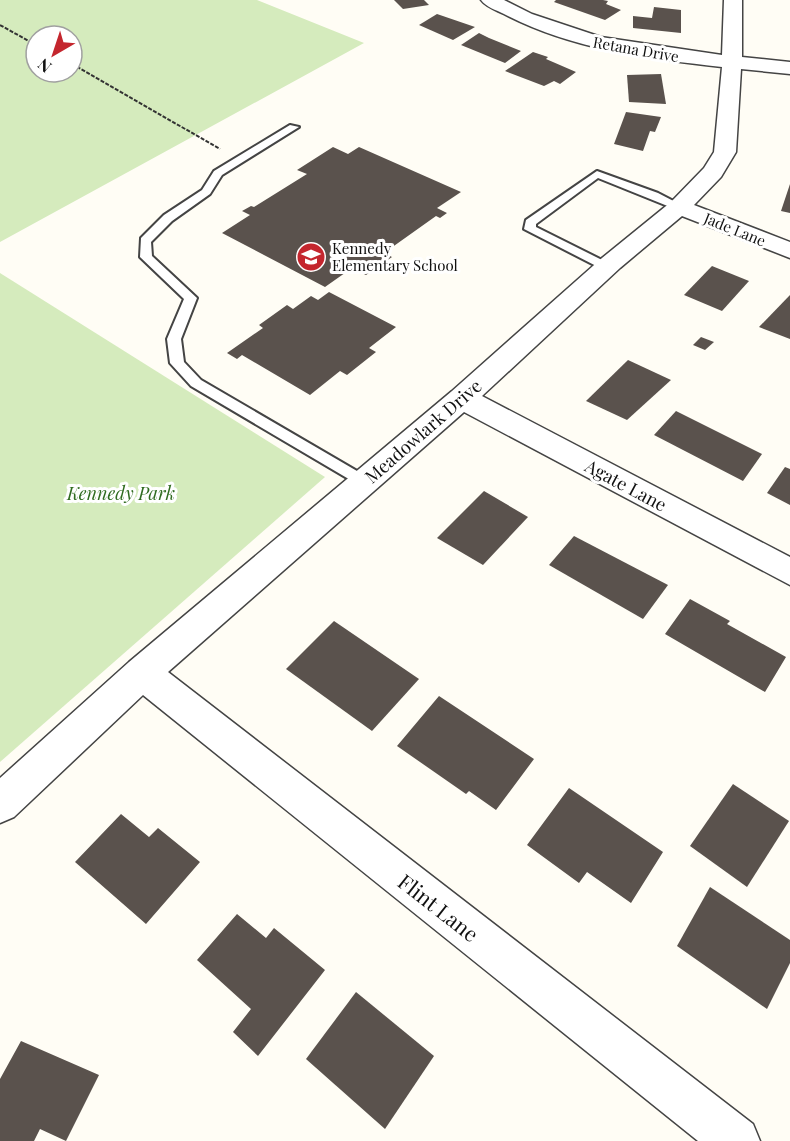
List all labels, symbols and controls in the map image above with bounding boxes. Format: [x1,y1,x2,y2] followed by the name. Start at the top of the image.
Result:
[24,24,84,84] north arrow
[592,32,680,66] street label: Retana Drive
[33,54,55,78] text: N
[700,207,769,250] street label: Jade Lane
[332,238,458,275] place label: Kennedy Elementary School
[295,241,327,273] school or university icon: Kennedy Elementary School
[360,374,486,488] street label: Meadowlark Drive
[580,453,671,516] street label: Agate Lane
[66,481,175,505] park label: Kennedy Park
[393,867,485,947] street label: Flint Lane

